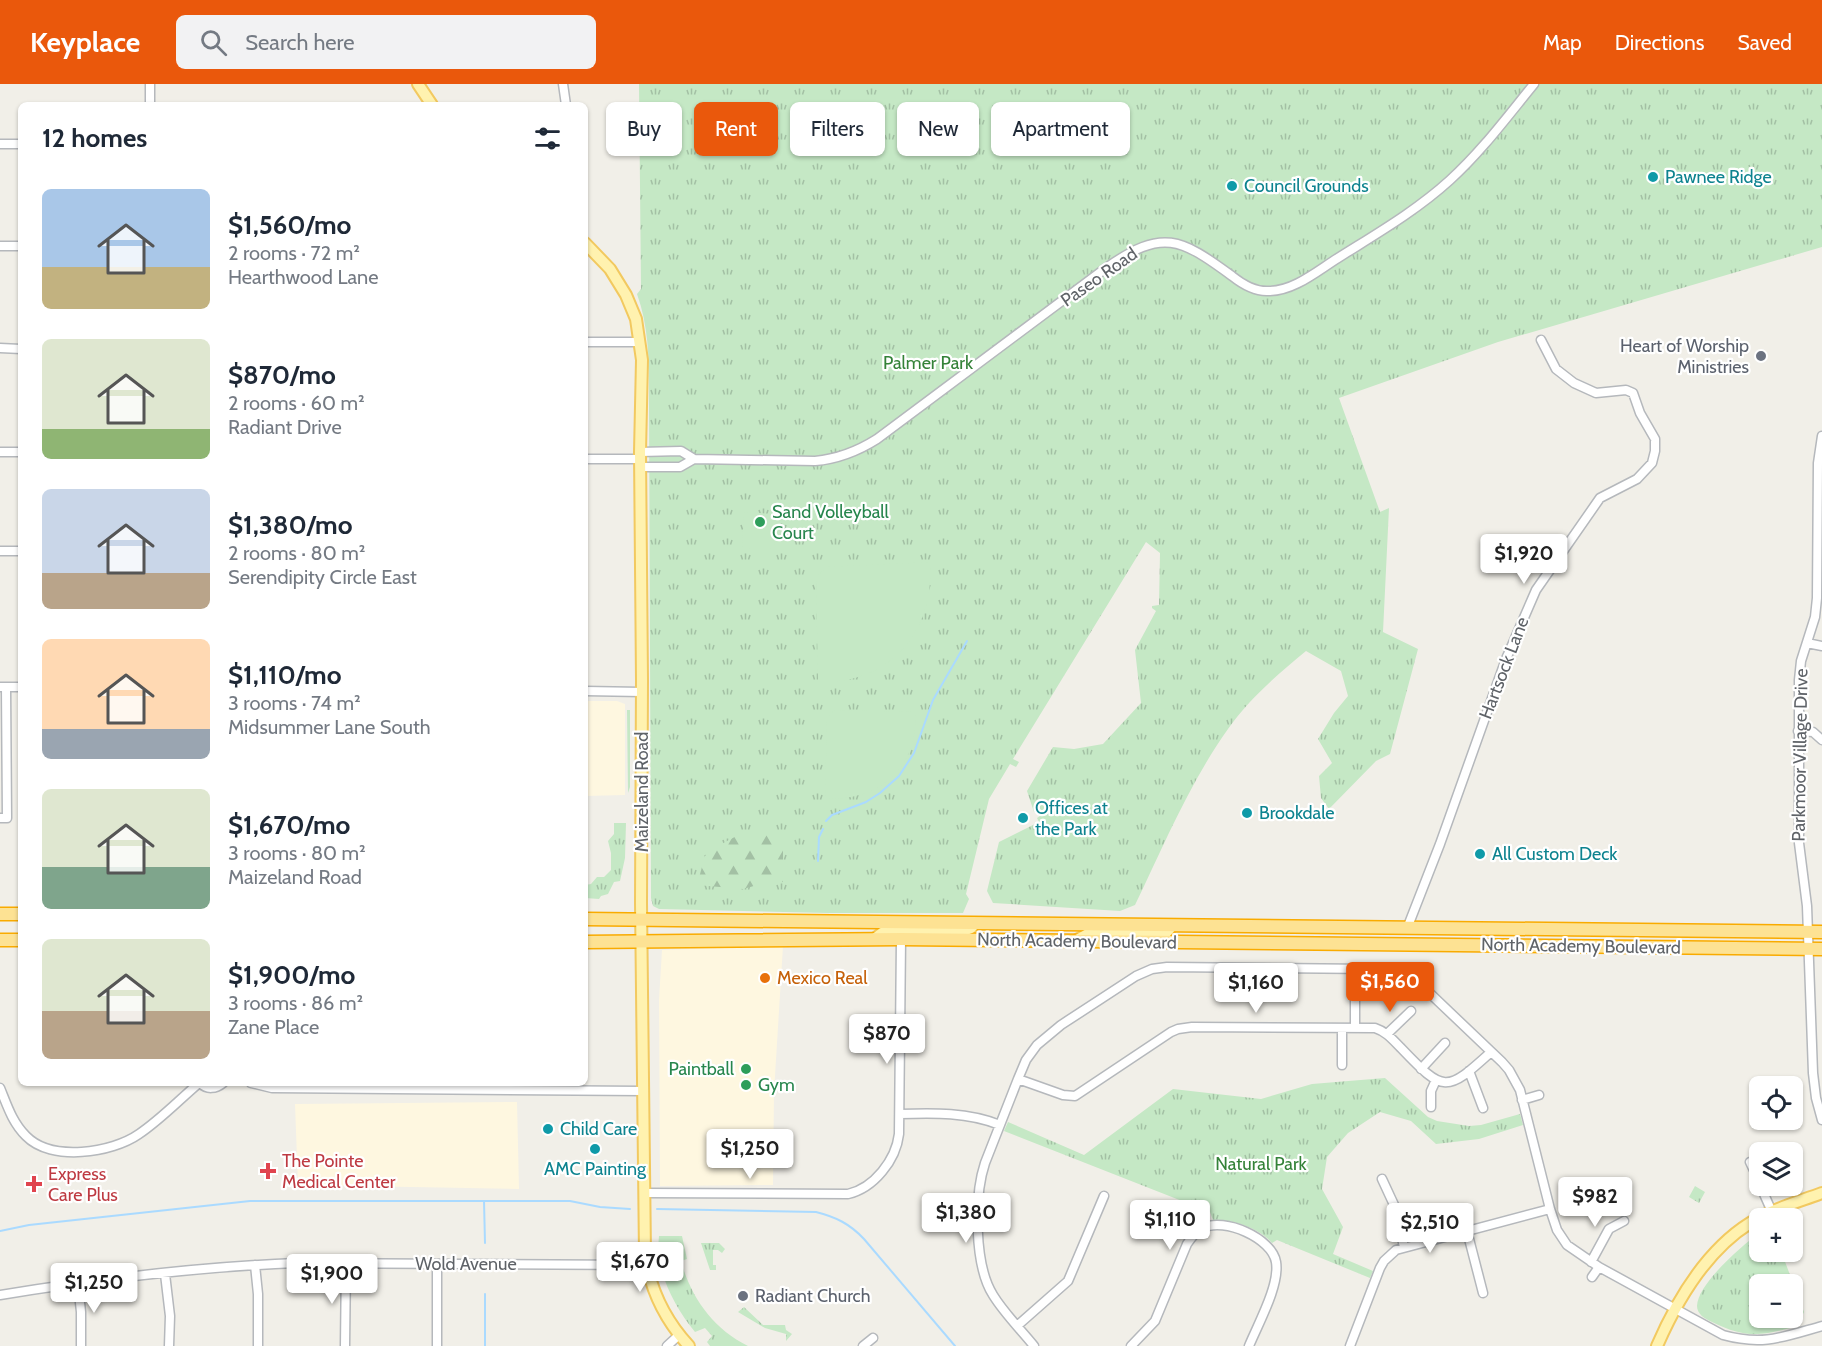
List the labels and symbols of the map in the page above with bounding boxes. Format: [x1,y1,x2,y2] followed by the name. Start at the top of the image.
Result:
[1665,166,1772,188] place label: Pawnee Ridge
[1646,170,1660,184] marker: Pawnee Ridge
[1244,175,1369,197] place label: Council Grounds
[1225,179,1239,193] marker: Council Grounds
[1057,243,1141,311] street label: Paseo Road
[1620,335,1749,378] place label: Heart of Worship Ministries
[1754,349,1768,363] marker: Heart of Worship Ministries
[883,352,974,374] park label: Palmer Park
[772,501,890,544] place label: Sand Volleyball Court
[753,515,767,529] marker: Sand Volleyball Court
[1475,534,1573,585] pin: $1,920
[1474,614,1534,722] street label: Hartsock Lane
[1787,668,1813,842] street label: Parkmoor Village Drive
[631,732,653,852] street label: Maizeland Road
[1035,797,1108,840] place label: Offices at the Park
[1259,802,1335,824] place label: Brookdale
[1240,806,1254,820] marker: Brookdale
[1016,811,1030,825] marker: Offices at the Park
[1492,843,1618,865] place label: All Custom Deck
[1473,847,1487,861] marker: All Custom Deck
[977,928,1177,954] street label: North Academy Boulevard
[1481,933,1681,959] street label: North Academy Boulevard
[1341,962,1439,1013] pin: $1,560
[1207,963,1305,1014] pin: $1,160
[777,967,868,989] place label: Mexico Real
[758,971,772,985] marker: Mexico Real
[851,1014,923,1065] pin: $870
[668,1058,735,1080] place label: Paintball
[739,1062,753,1076] marker: Paintball
[758,1074,795,1096] place label: Gym
[739,1078,753,1092] marker: Gym
[560,1118,637,1140] place label: Child Care
[541,1122,555,1136] marker: Child Care
[701,1129,799,1180] pin: $1,250
[588,1142,602,1156] marker: AMC Painting
[282,1150,396,1193] place label: The Pointe Medical Center
[1215,1153,1308,1175] park label: Natural Park
[544,1158,647,1180] place label: AMC Painting
[259,1162,277,1180] marker: The Pointe Medical Center
[48,1163,118,1206] place label: Express Care Plus
[25,1175,43,1193] marker: Express Care Plus
[1559,1177,1631,1228] pin: $982
[917,1193,1015,1244] pin: $1,380
[1121,1200,1219,1251] pin: $1,110
[1381,1203,1479,1254] pin: $2,510
[591,1242,689,1293] pin: $1,670
[415,1253,517,1275] street label: Wold Avenue
[283,1254,381,1305] pin: $1,900
[45,1263,143,1314] pin: $1,250
[755,1285,871,1307] place label: Radiant Church
[736,1289,750,1303] marker: Radiant Church

